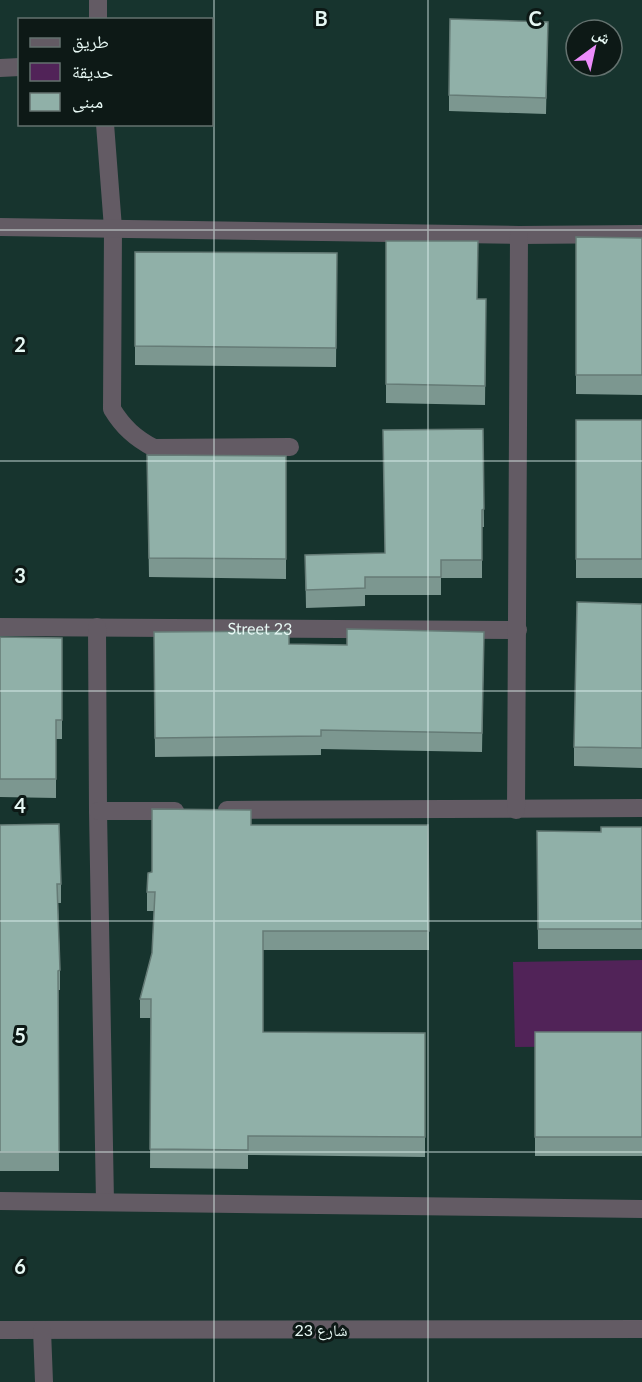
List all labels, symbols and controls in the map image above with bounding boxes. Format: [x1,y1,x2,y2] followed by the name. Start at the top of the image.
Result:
[314,6,328,30] text: B
[528,6,542,30] text: C
[18,18,213,126] legend
[564,18,624,78] north arrow
[590,22,615,48] text: ش
[72,30,109,53] text: طريق
[72,60,113,82] text: حديقة
[72,90,103,113] text: مبنى
[14,332,26,356] text: 2
[14,563,26,587] text: 3
[228,618,292,638] street label: Street 23
[14,793,26,817] text: 4
[14,1023,26,1047] text: 5
[14,1254,26,1278] text: 6
[294,1320,348,1341] street label: شارع 23

